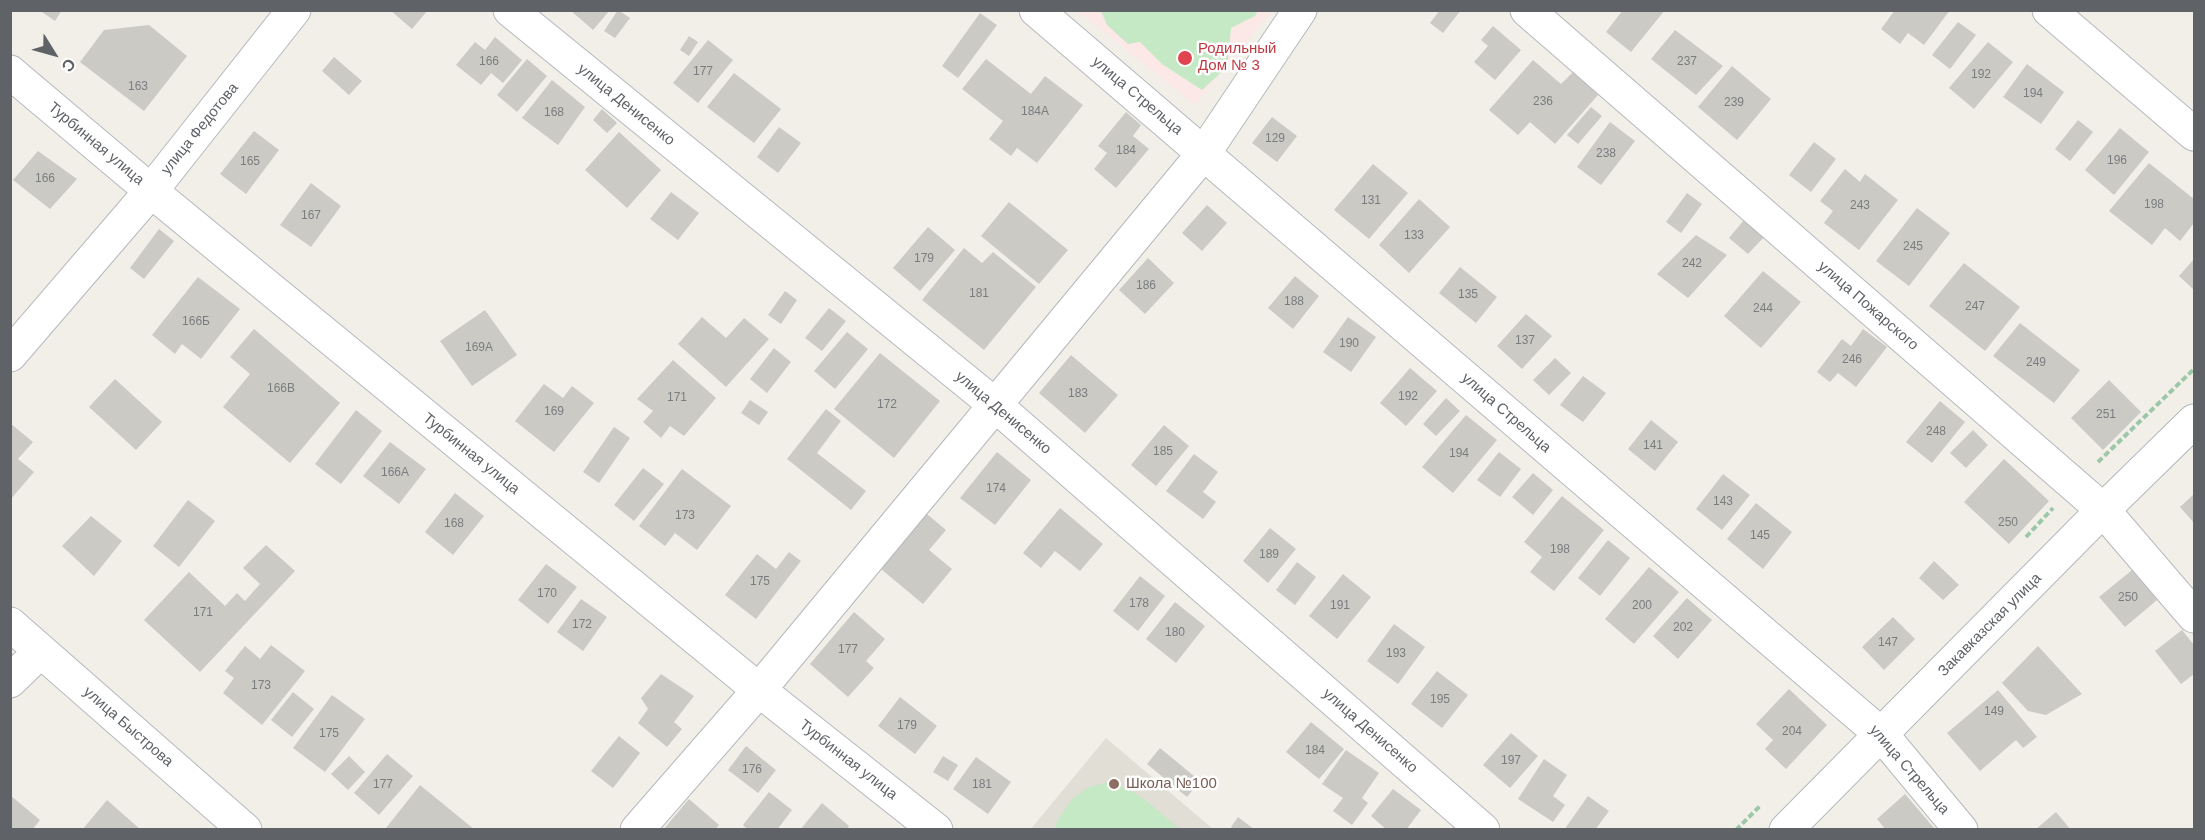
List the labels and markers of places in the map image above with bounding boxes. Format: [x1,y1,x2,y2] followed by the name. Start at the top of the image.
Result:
[1198,40,1277,75] place label: Родильный Дом № 3
[1176,49,1194,67] marker: Родильный Дом № 3
[1126,775,1217,793] place label: Школа №100
[1107,777,1121,791] marker: Школа №100

